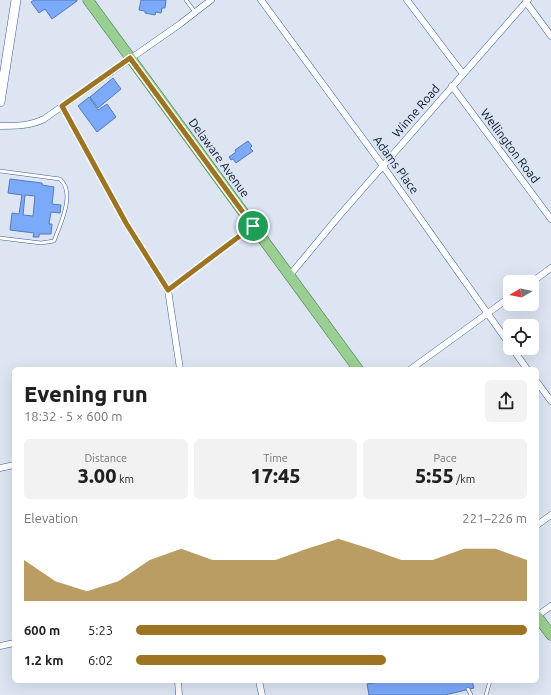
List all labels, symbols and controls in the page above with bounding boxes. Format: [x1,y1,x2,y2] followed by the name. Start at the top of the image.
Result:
[389,82,442,139] street label: Winne Road
[478,106,543,185] street label: Wellington Road
[186,116,252,200] street label: Delaware Avenue
[371,133,422,196] street label: Adams Place
[236,209,270,243] pin
[242,215,264,237] icon: arrive
[503,275,539,311] north arrow
[503,275,539,355] map controls
[503,319,539,355] button: locate
[485,380,527,422] button: share
[24,381,148,406] text: Evening run
[24,409,123,423] text: 18:32 · 5 × 600 m
[85,452,127,464] text: Distance
[263,452,288,464] text: Time
[434,452,457,464] text: Pace
[78,464,116,487] text: 3.00
[250,464,301,487] text: 17:45
[415,464,454,487] text: 5:55
[116,473,134,485] text: km
[454,473,475,485] text: /km
[24,511,78,525] text: Elevation
[462,511,527,525] text: 221–226 m
[24,623,60,637] text: 600 m
[88,623,113,637] text: 5:23
[24,653,63,667] text: 1.2 km
[88,653,113,667] text: 6:02

